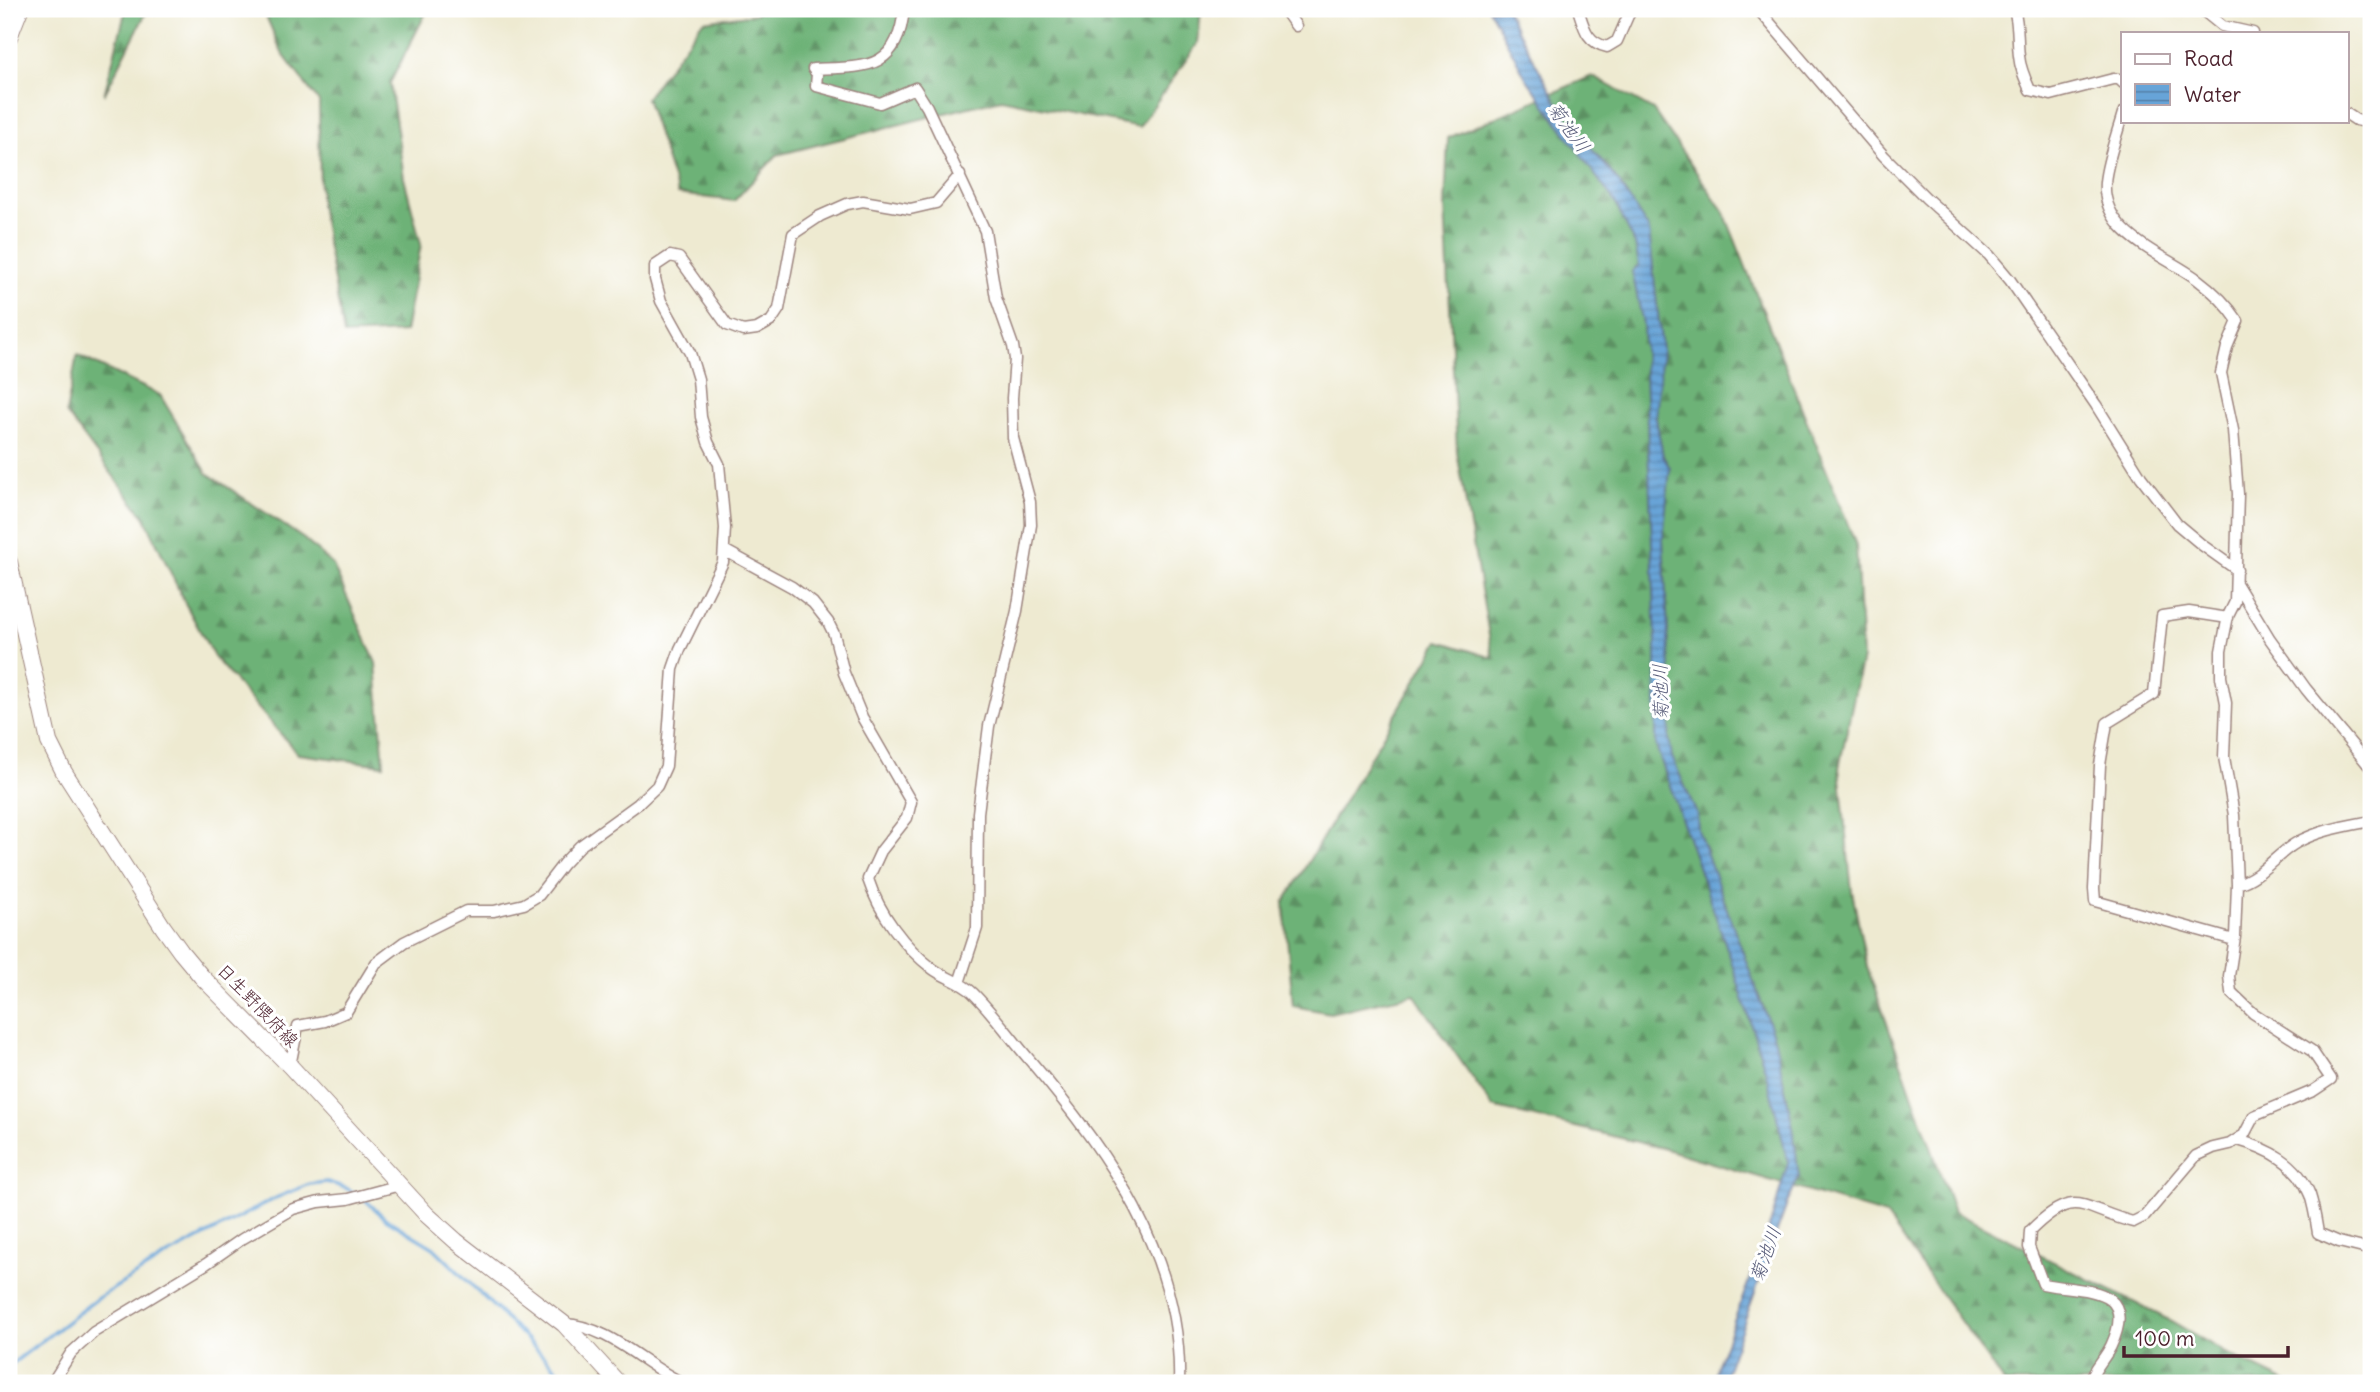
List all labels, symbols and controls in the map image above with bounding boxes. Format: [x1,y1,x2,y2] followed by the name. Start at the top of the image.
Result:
[2121,32,2348,122] legend
[2184,45,2233,72] text: Road
[2184,81,2242,108] text: Water
[1543,97,1595,157] water label: 菊池川
[1648,663,1672,721] water label: 菊池川
[212,958,304,1052] street label: 日生野隈府線
[1744,1223,1786,1285] water label: 菊池川
[2124,1315,2289,1359] scale bar
[2135,1325,2194,1352] text: 100 m

